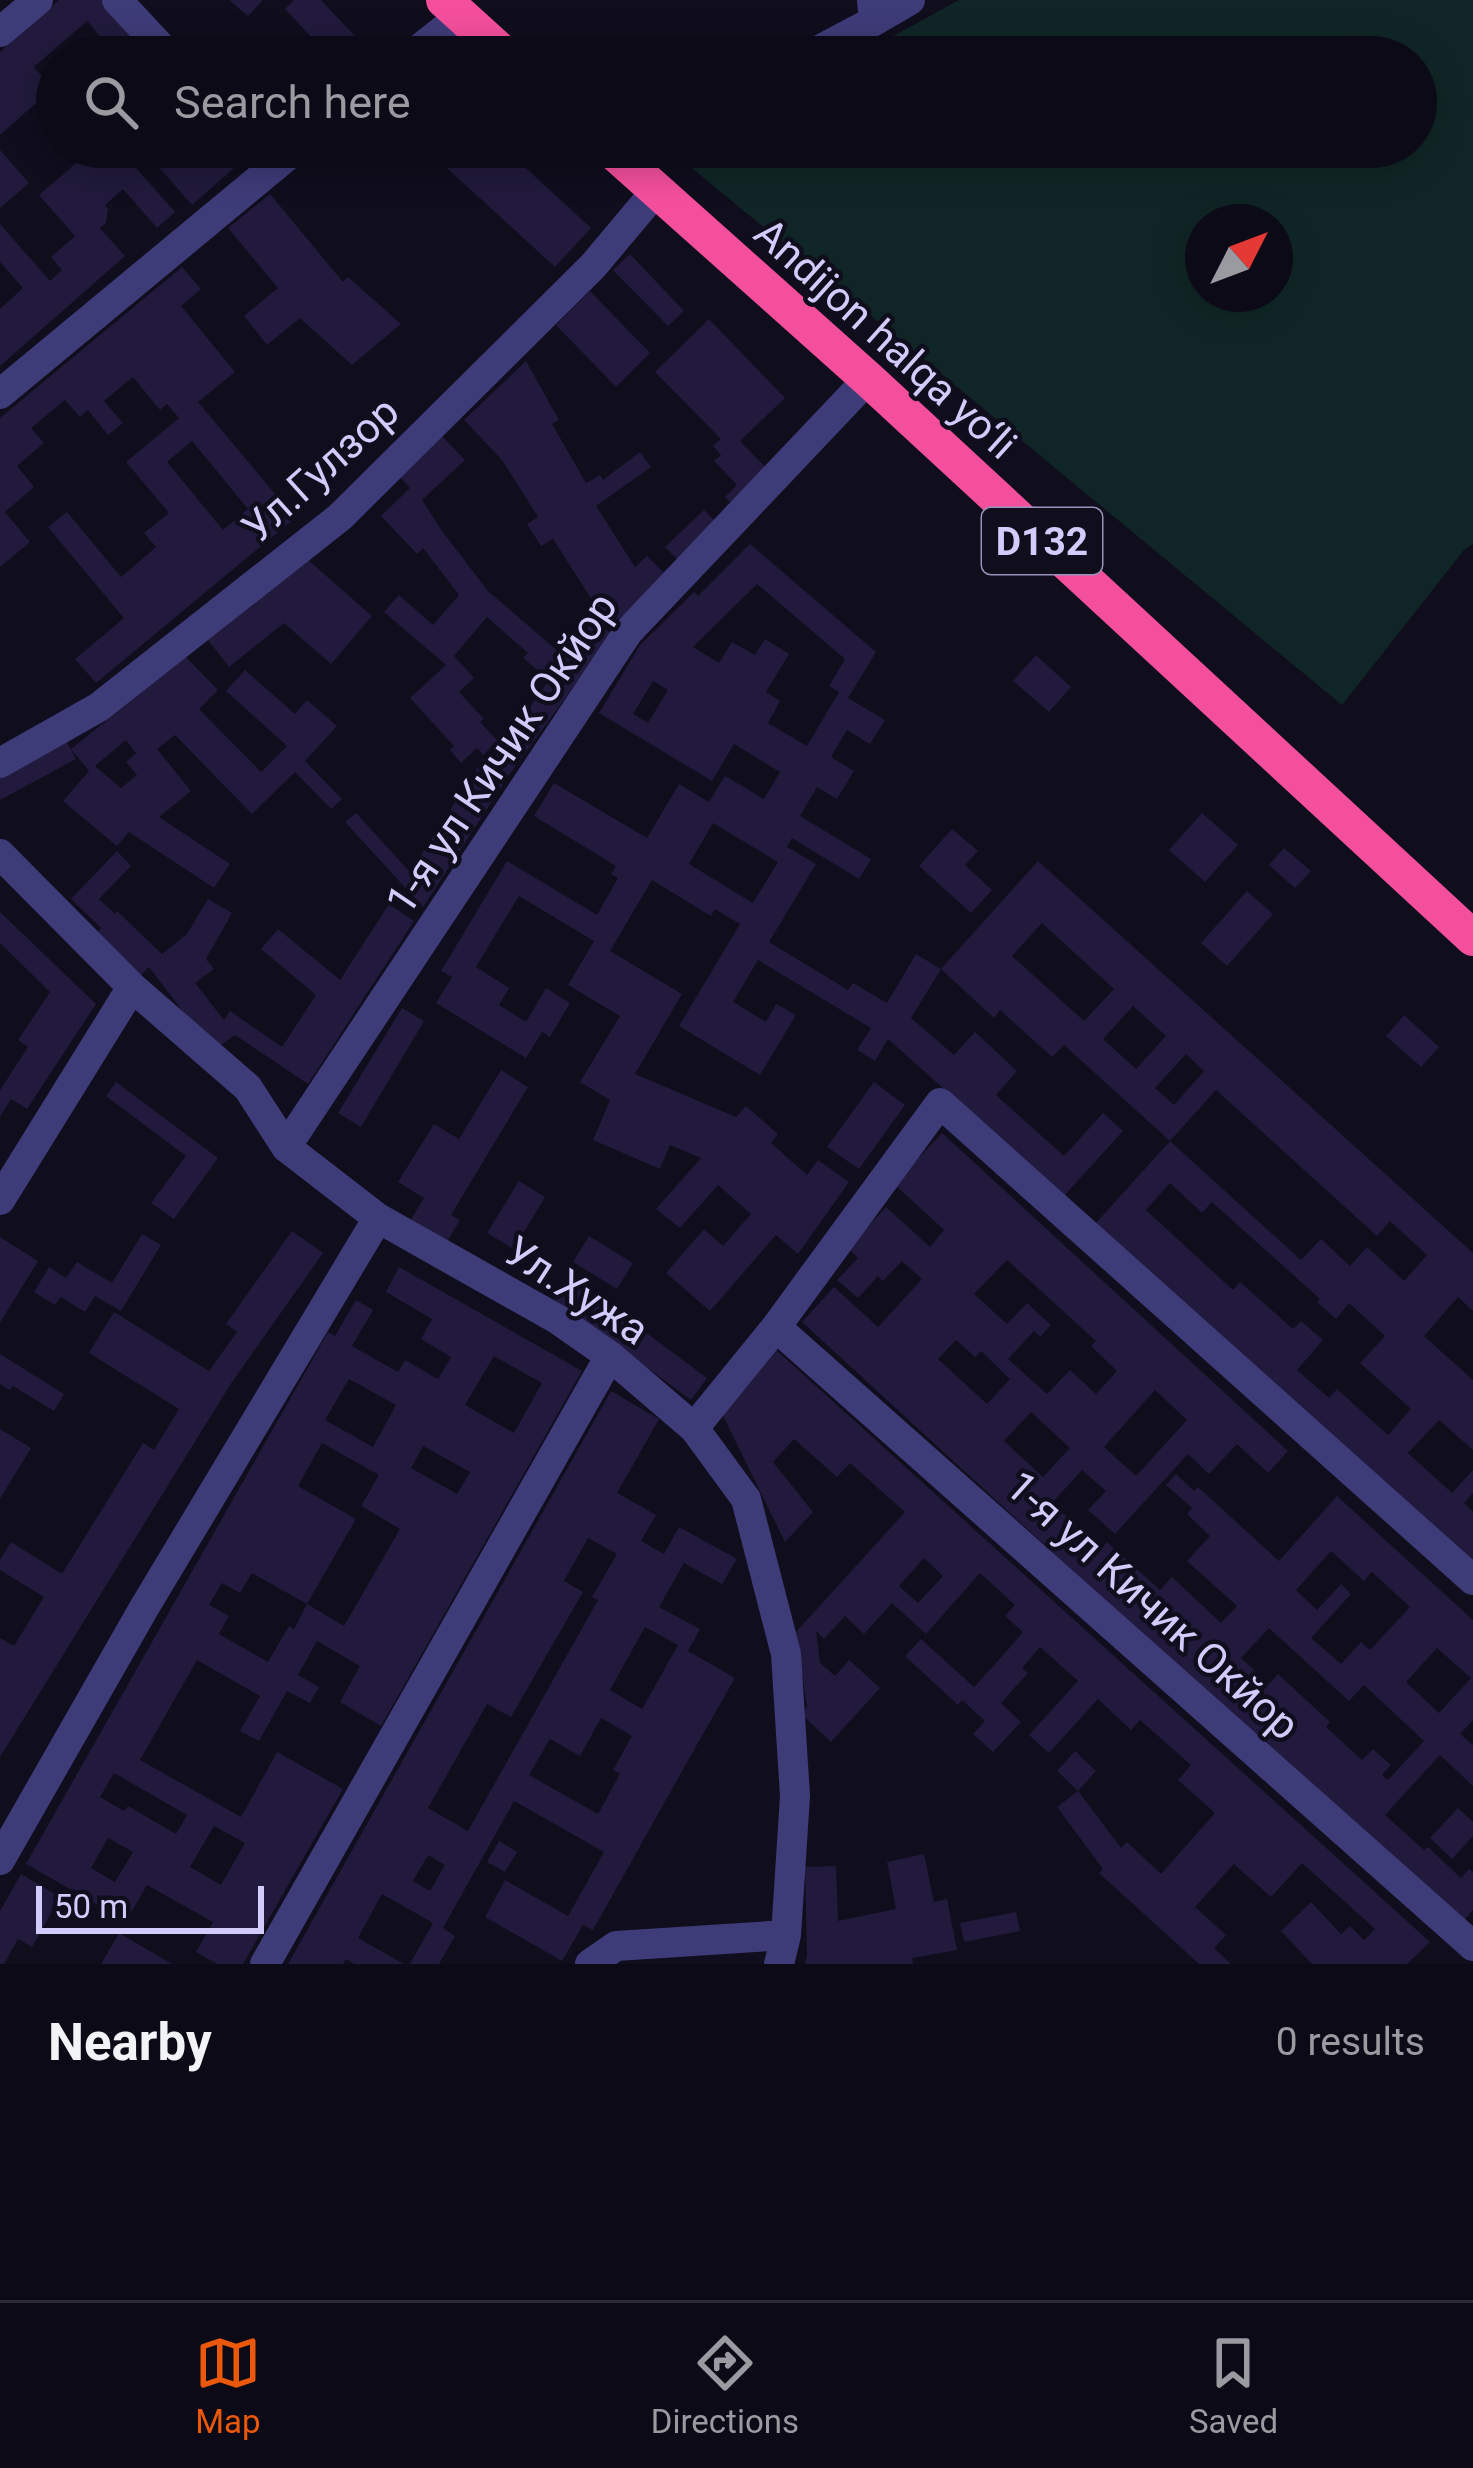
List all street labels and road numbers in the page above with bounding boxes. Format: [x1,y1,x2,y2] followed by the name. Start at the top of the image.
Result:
[745,208,1027,469] street label: Andijon halqa yo‘li
[232,387,408,552] street label: Ул.Гулзор
[982,508,1102,574] road number: D132
[376,583,627,923] street label: 1-я ул Кичик Окйор
[496,1226,658,1355] street label: Ул.Хужа
[996,1461,1309,1750] street label: 1-я ул Кичик Окйор

